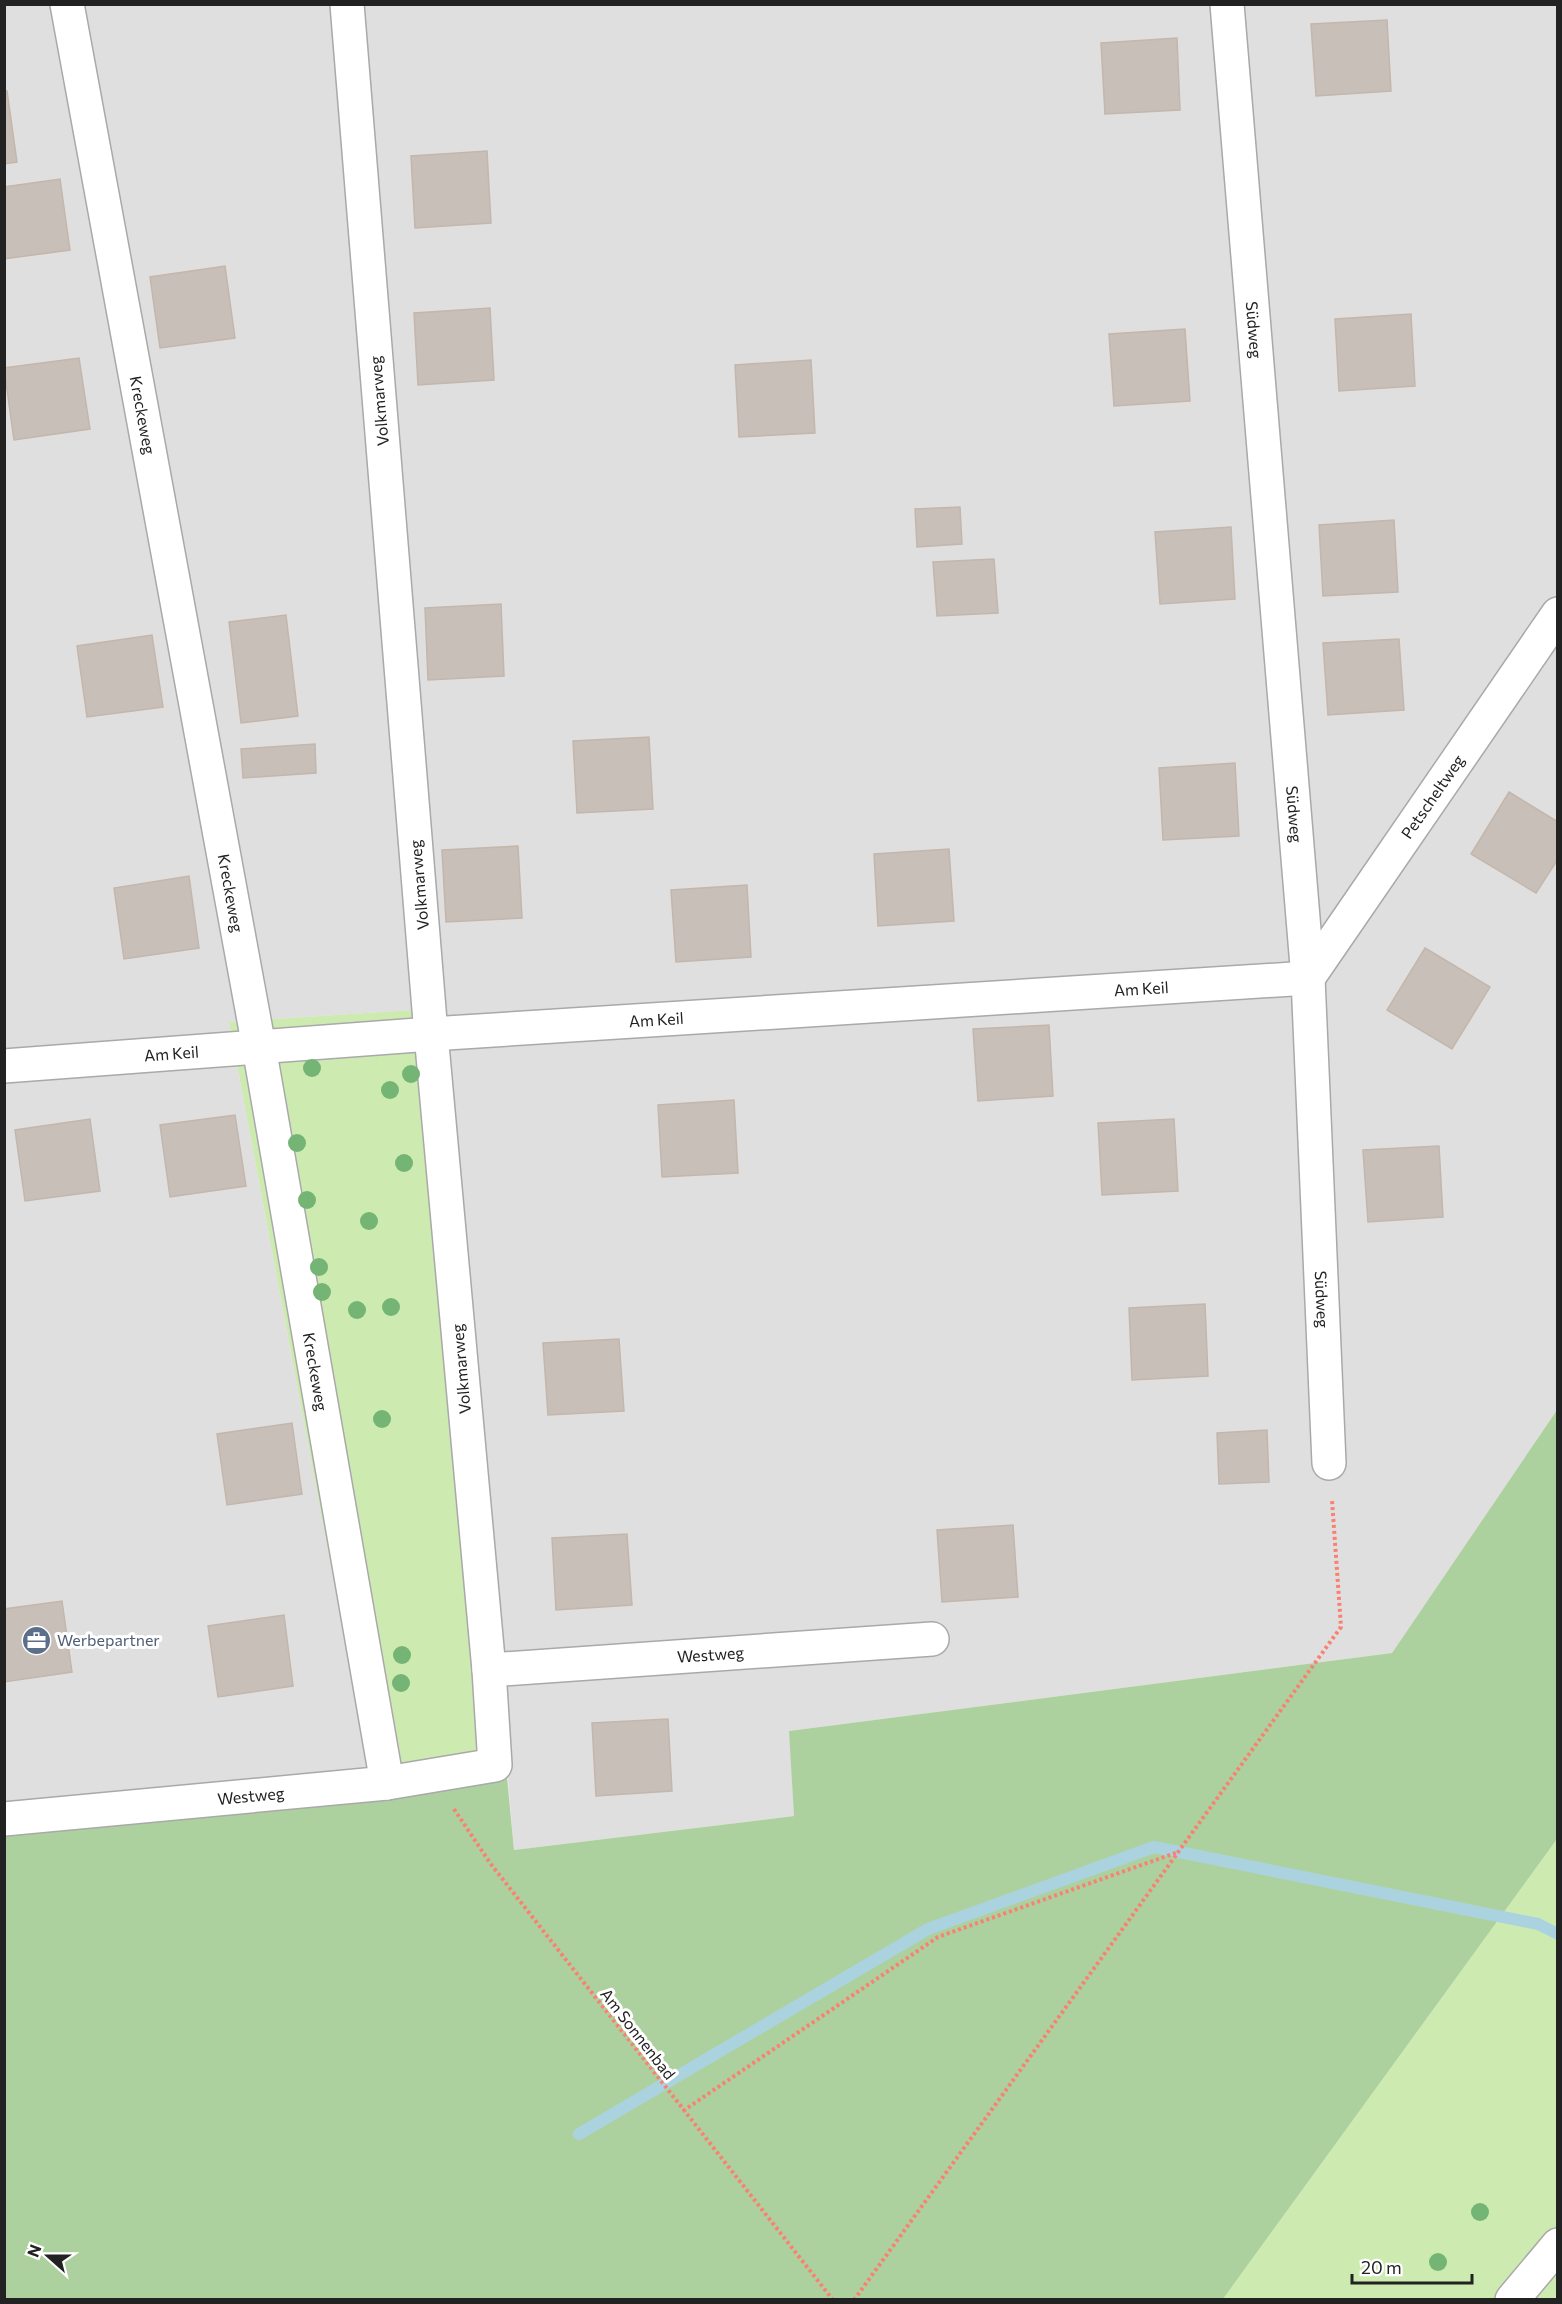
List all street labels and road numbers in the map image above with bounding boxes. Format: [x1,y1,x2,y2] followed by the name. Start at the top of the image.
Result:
[1243,301,1266,359] street label: Südweg
[365,355,392,447] street label: Volkmarweg
[127,374,160,456] street label: Kreckeweg
[1397,750,1468,842] street label: Petscheltweg
[1283,785,1307,844] street label: Südweg
[405,839,432,931] street label: Volkmarweg
[215,852,248,934] street label: Kreckeweg
[1113,977,1169,999] street label: Am Keil
[628,1008,684,1030] street label: Am Keil
[143,1041,200,1064] street label: Am Keil
[1312,1270,1333,1329] street label: Südweg
[447,1323,474,1415] street label: Volkmarweg
[300,1331,332,1413] street label: Kreckeweg
[676,1642,745,1666] street label: Westweg
[217,1783,285,1808] street label: Westweg
[597,1984,680,2083] street label: Am Sonnenbad

